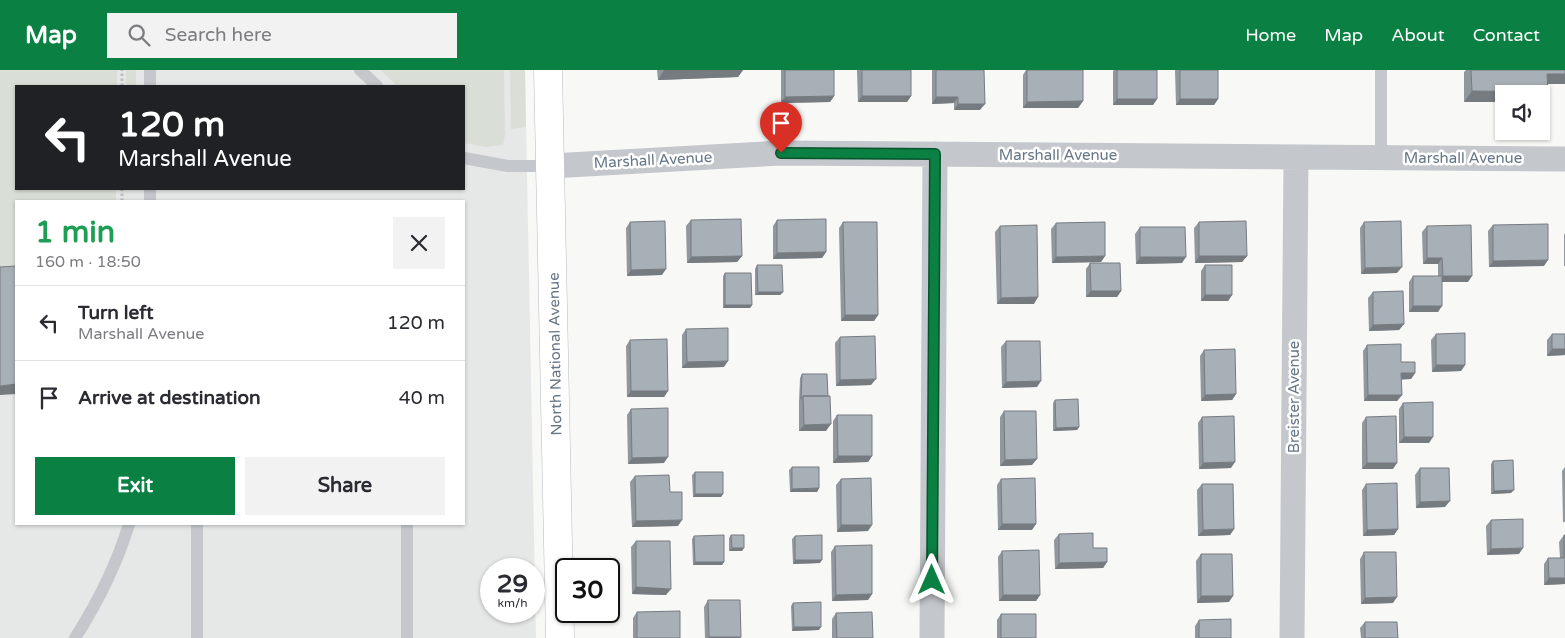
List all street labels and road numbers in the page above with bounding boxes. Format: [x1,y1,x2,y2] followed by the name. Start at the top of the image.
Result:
[999,146,1117,164] street label: Marshall Avenue
[593,148,713,172] street label: Marshall Avenue
[1404,149,1522,167] street label: Marshall Avenue
[545,272,565,436] street label: North National Avenue
[1285,341,1303,453] street label: Breister Avenue

